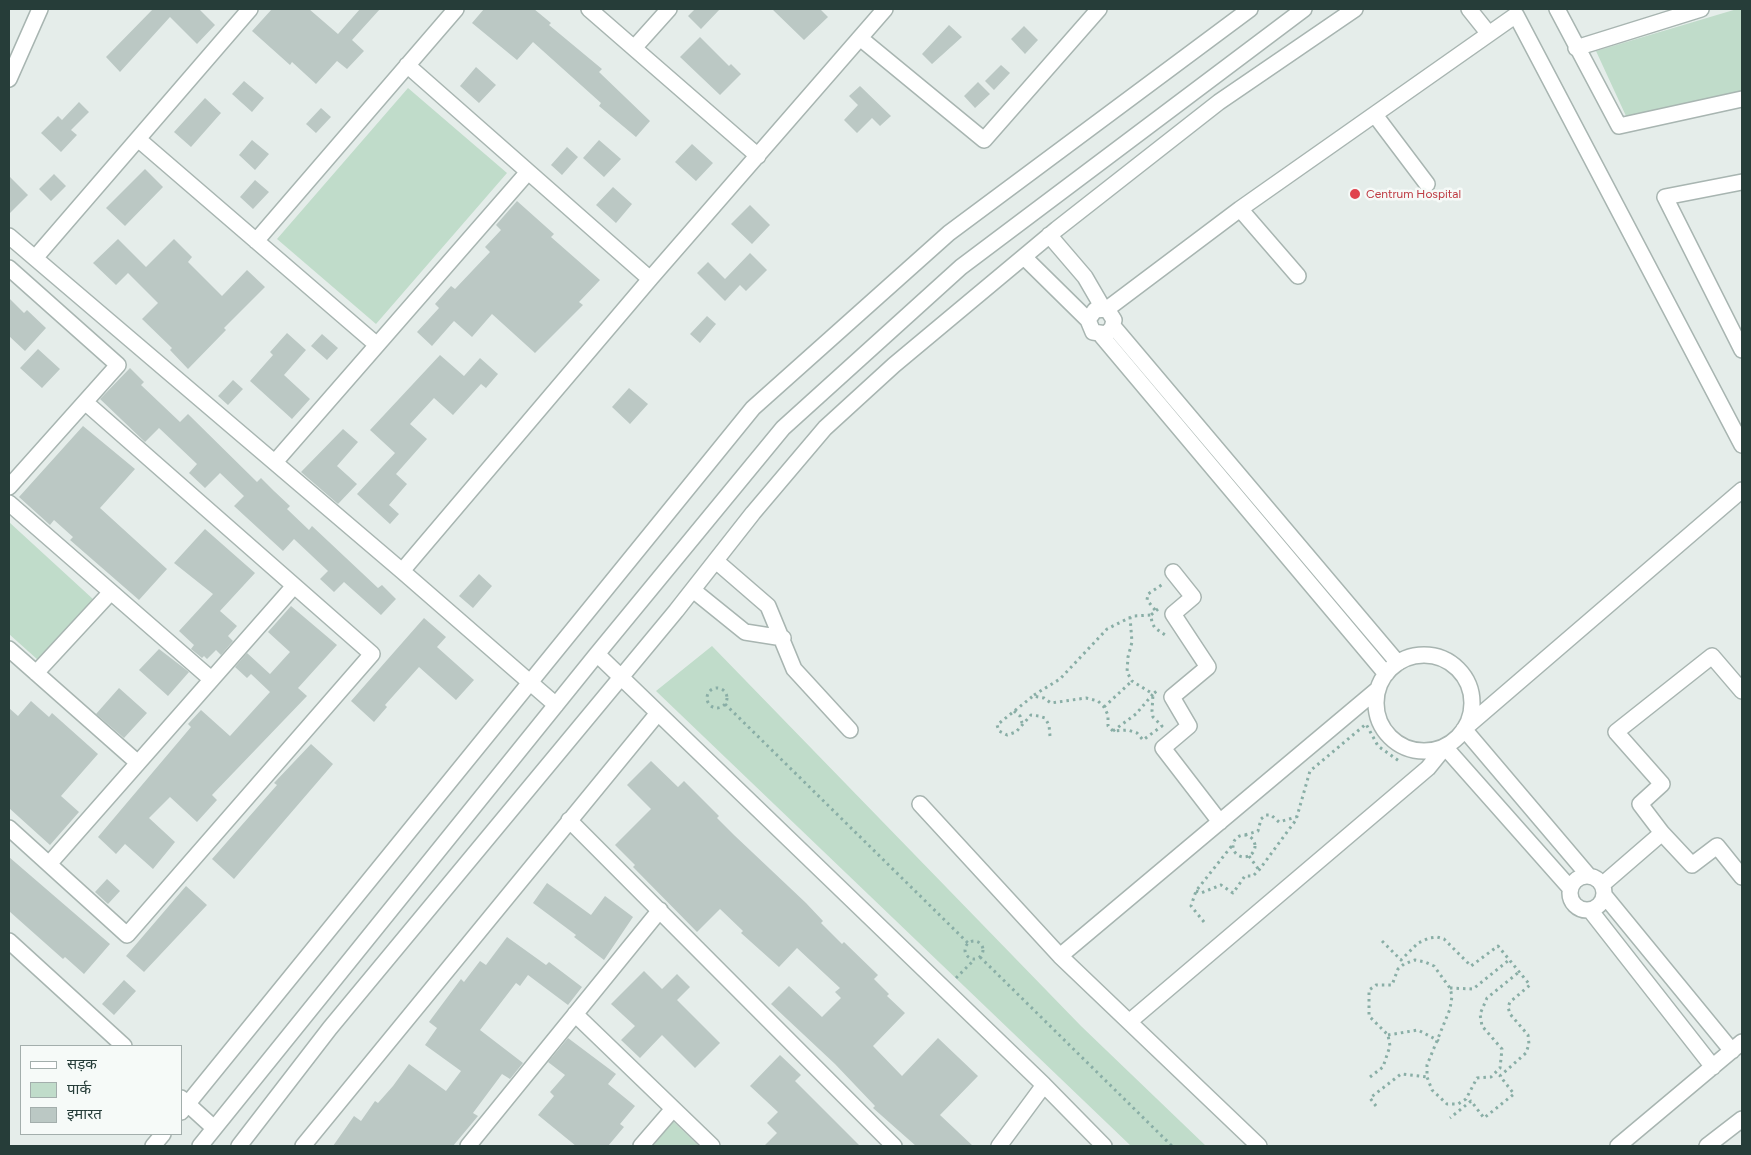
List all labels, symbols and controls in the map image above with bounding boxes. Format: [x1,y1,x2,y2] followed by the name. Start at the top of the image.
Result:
[1348,187,1362,201] marker: Centrum Hospital
[1366,187,1461,201] place label: Centrum Hospital
[20,1045,182,1135] legend
[67,1055,97,1073] text: सड़क
[67,1080,91,1098] text: पार्क
[67,1105,102,1123] text: इमारत

